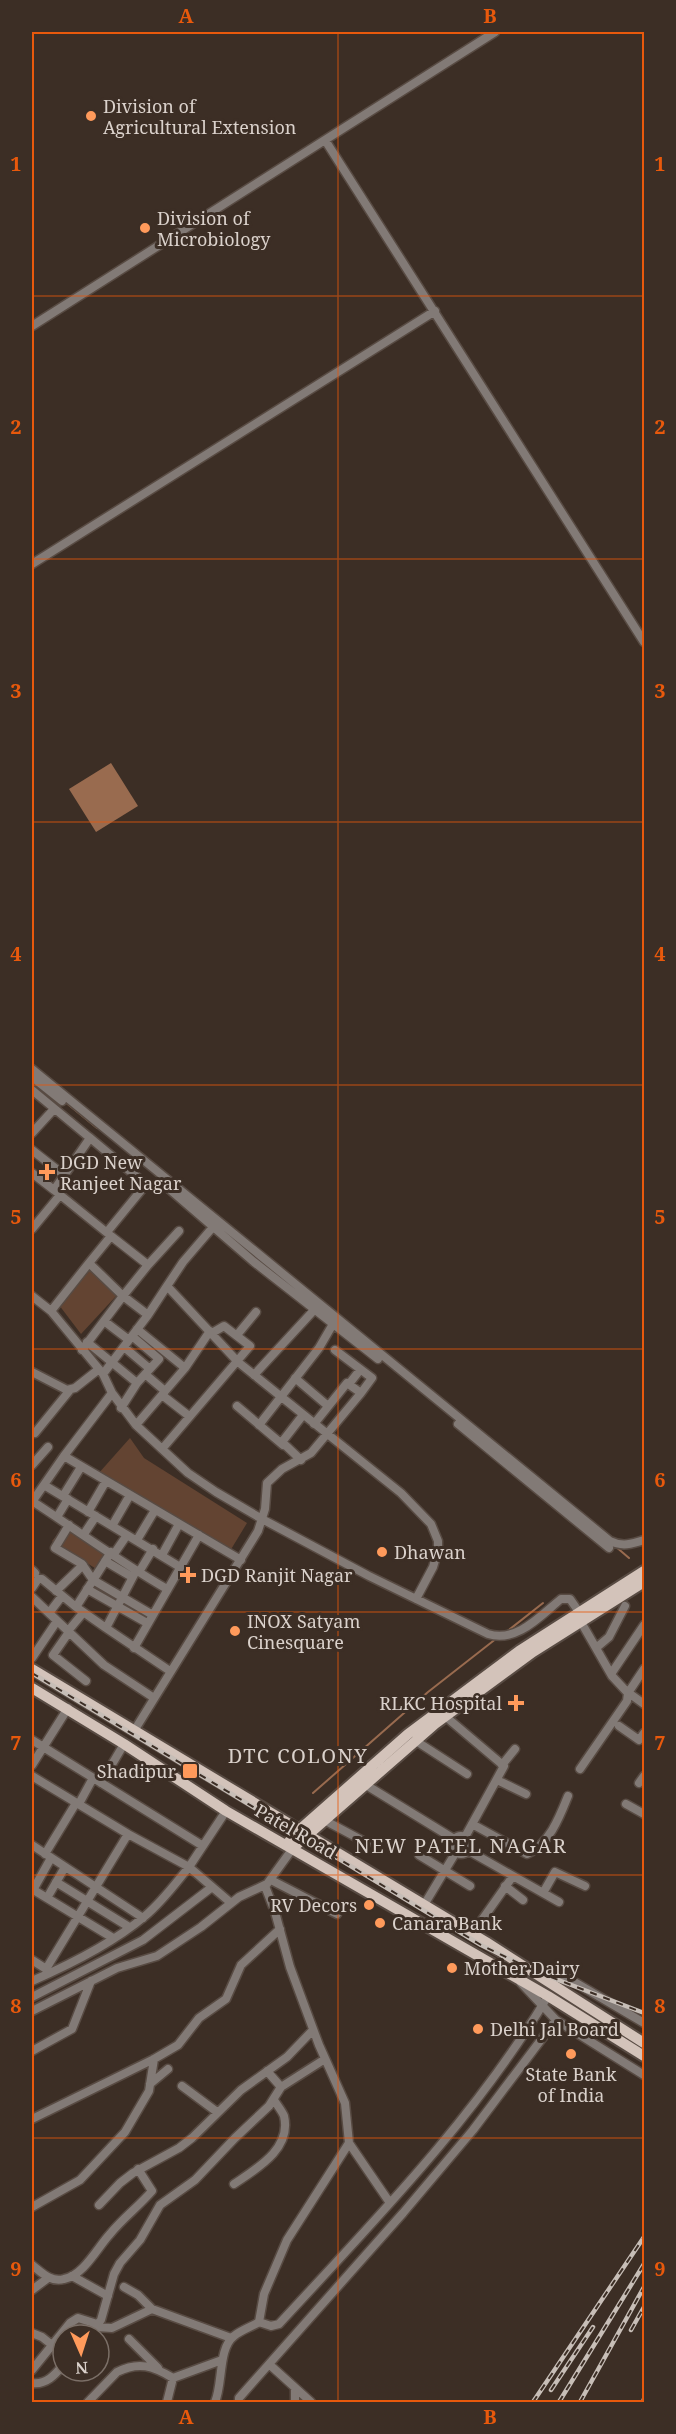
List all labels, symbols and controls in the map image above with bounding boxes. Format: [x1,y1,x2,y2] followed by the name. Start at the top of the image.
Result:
[178,2,194,29] text: A
[483,2,497,29] text: B
[103,94,297,139] place label: Division of Agricultural Extension
[84,109,98,123] marker: Division of Agricultural Extension
[10,150,22,177] text: 1
[654,150,666,177] text: 1
[157,206,271,251] place label: Division of Microbiology
[138,221,152,235] marker: Division of Microbiology
[10,413,22,440] text: 2
[654,413,666,440] text: 2
[10,677,22,704] text: 3
[654,677,666,704] text: 3
[10,940,22,967] text: 4
[654,940,666,967] text: 4
[60,1150,182,1195] place label: DGD New Ranjeet Nagar
[38,1163,56,1181] marker: DGD New Ranjeet Nagar
[10,1203,22,1230] text: 5
[654,1203,666,1230] text: 5
[10,1466,22,1493] text: 6
[654,1466,666,1493] text: 6
[394,1540,466,1564] place label: Dhawan
[375,1545,389,1559] marker: Dhawan
[201,1563,353,1587] place label: DGD Ranjit Nagar
[179,1566,197,1584] marker: DGD Ranjit Nagar
[247,1609,360,1654] place label: INOX Satyam Cinesquare
[228,1624,242,1638] marker: INOX Satyam Cinesquare
[379,1691,502,1715] place label: RLKC Hospital
[507,1694,525,1712] marker: RLKC Hospital
[10,1729,22,1756] text: 7
[654,1729,666,1756] text: 7
[228,1742,368,1769] district label: DTC COLONY
[97,1759,177,1783] place label: Shadipur
[181,1762,199,1780] marker: Shadipur
[251,1798,341,1864] street label: Patel Road
[355,1832,567,1859] district label: NEW PATEL NAGAR
[270,1893,357,1917] place label: RV Decors
[362,1898,376,1912] marker: RV Decors
[392,1911,502,1935] place label: Canara Bank
[373,1916,387,1930] marker: Canara Bank
[464,1956,580,1980] place label: Mother Dairy
[445,1961,459,1975] marker: Mother Dairy
[10,1992,22,2019] text: 8
[654,1992,666,2019] text: 8
[490,2017,619,2041] place label: Delhi Jal Board
[471,2022,485,2036] marker: Delhi Jal Board
[564,2047,578,2061] marker: State Bank of India
[526,2062,617,2107] place label: State Bank of India
[10,2255,22,2282] text: 9
[654,2255,666,2282] text: 9
[51,2323,111,2383] north arrow
[75,2357,89,2379] text: N
[178,2403,194,2430] text: A
[483,2403,497,2430] text: B

